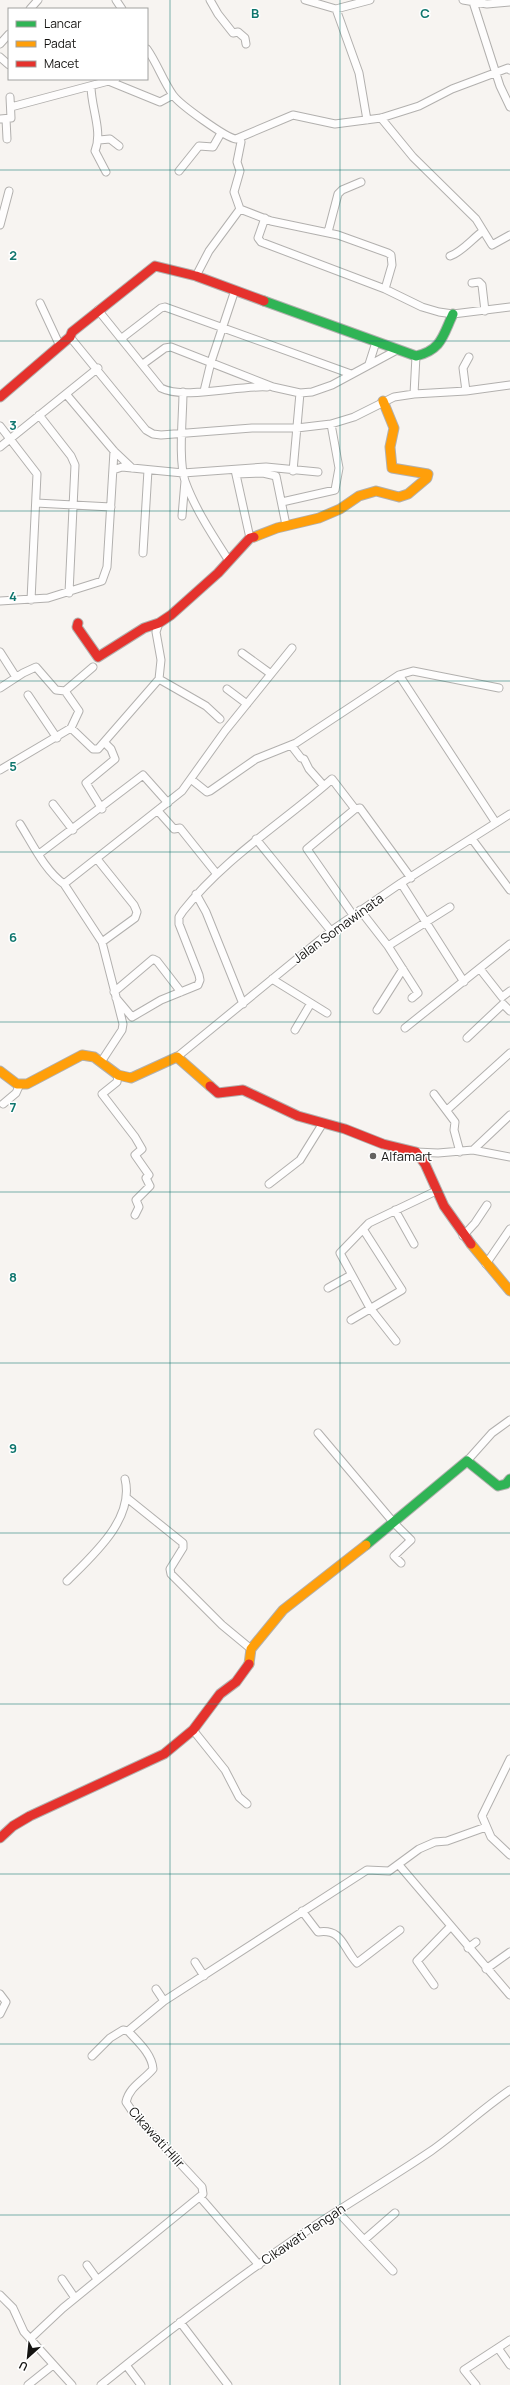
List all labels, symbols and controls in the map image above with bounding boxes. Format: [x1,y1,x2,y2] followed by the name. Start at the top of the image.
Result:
[251,4,259,22] text: B
[420,4,430,22] text: C
[8,8,148,80] legend
[44,15,82,32] text: Lancar
[44,35,76,52] text: Padat
[44,55,79,72] text: Macet
[9,246,17,264] text: 2
[9,416,17,434] text: 3
[9,587,17,605] text: 4
[9,757,17,775] text: 5
[289,889,387,967] street label: Jalan Somawinata
[9,928,17,946] text: 6
[10,1098,17,1116] text: 7
[381,1147,432,1165] place label: Alfamart
[368,1151,378,1161] marker: Alfamart
[9,1268,17,1286] text: 8
[9,1439,17,1457] text: 9
[125,2103,189,2172] street label: Cikawati Hilir
[257,2199,349,2269] street label: Cikawati Tengah
[8,2337,48,2377] north arrow
[16,2358,30,2375] text: U

